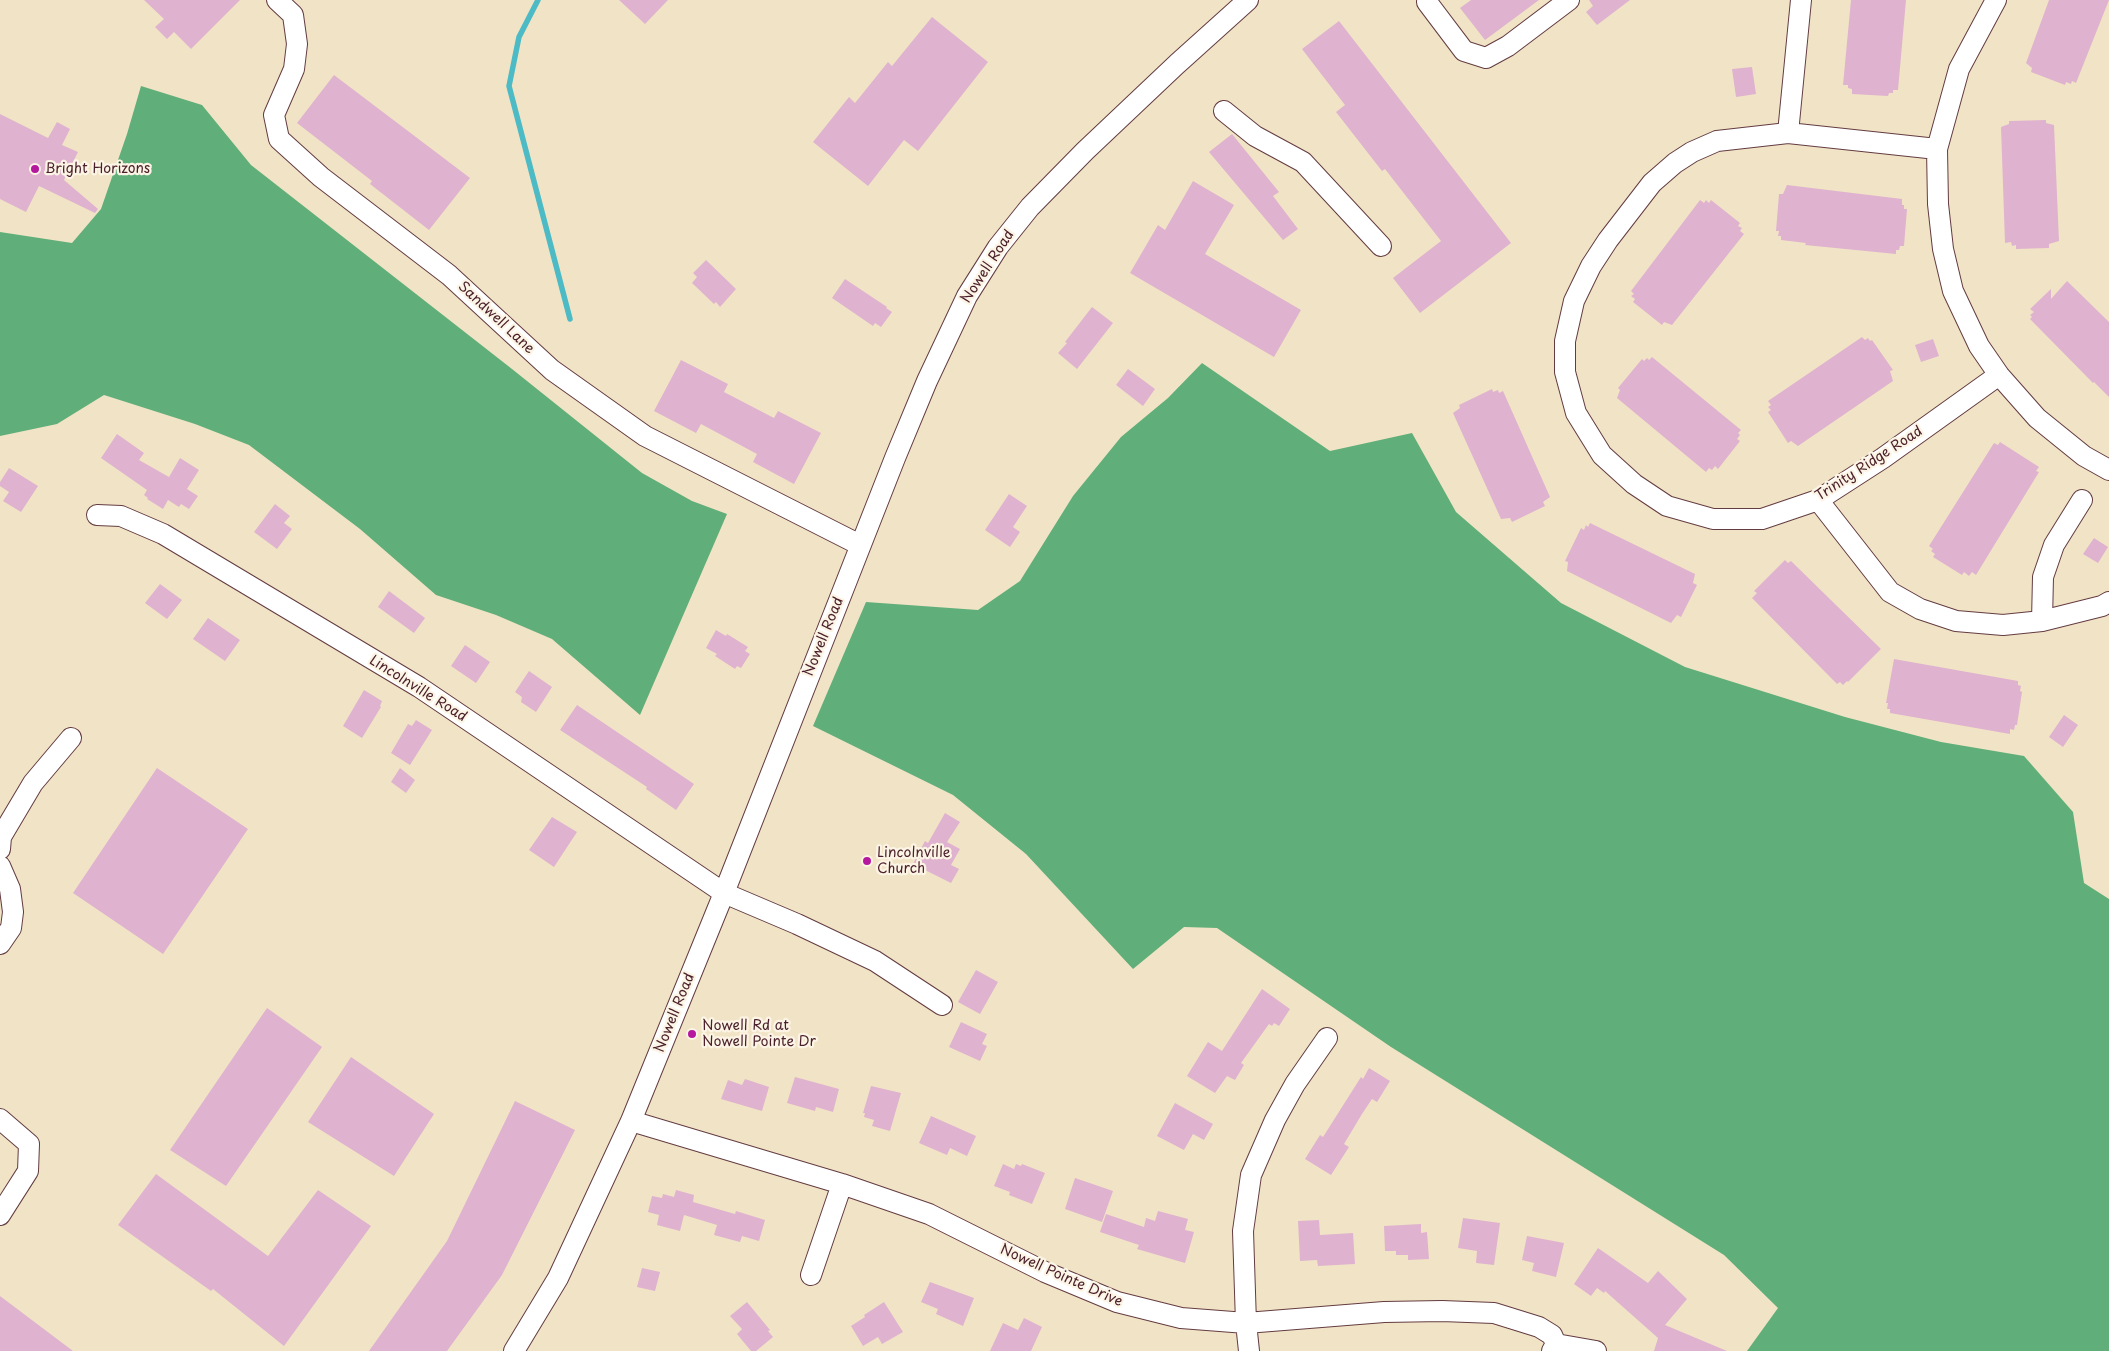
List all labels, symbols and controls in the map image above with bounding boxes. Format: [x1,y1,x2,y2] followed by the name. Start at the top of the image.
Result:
[45,161,150,177] place label: Bright Horizons
[29,163,41,175] marker: Bright Horizons
[958,227,1018,307] street label: Nowell Road
[454,278,538,358] street label: Sandwell Lane
[1812,423,1926,505] street label: Trinity Ridge Road
[800,595,848,679] street label: Nowell Road
[366,652,470,726] street label: Lincolnville Road
[877,845,950,878] place label: Lincolnville Church
[861,855,873,867] marker: Lincolnville Church
[651,971,699,1055] street label: Nowell Road
[702,1018,816,1050] place label: Nowell Rd at Nowell Pointe Dr
[686,1028,698,1040] marker: Nowell Rd at Nowell Pointe Dr
[997,1241,1125,1311] street label: Nowell Pointe Drive

